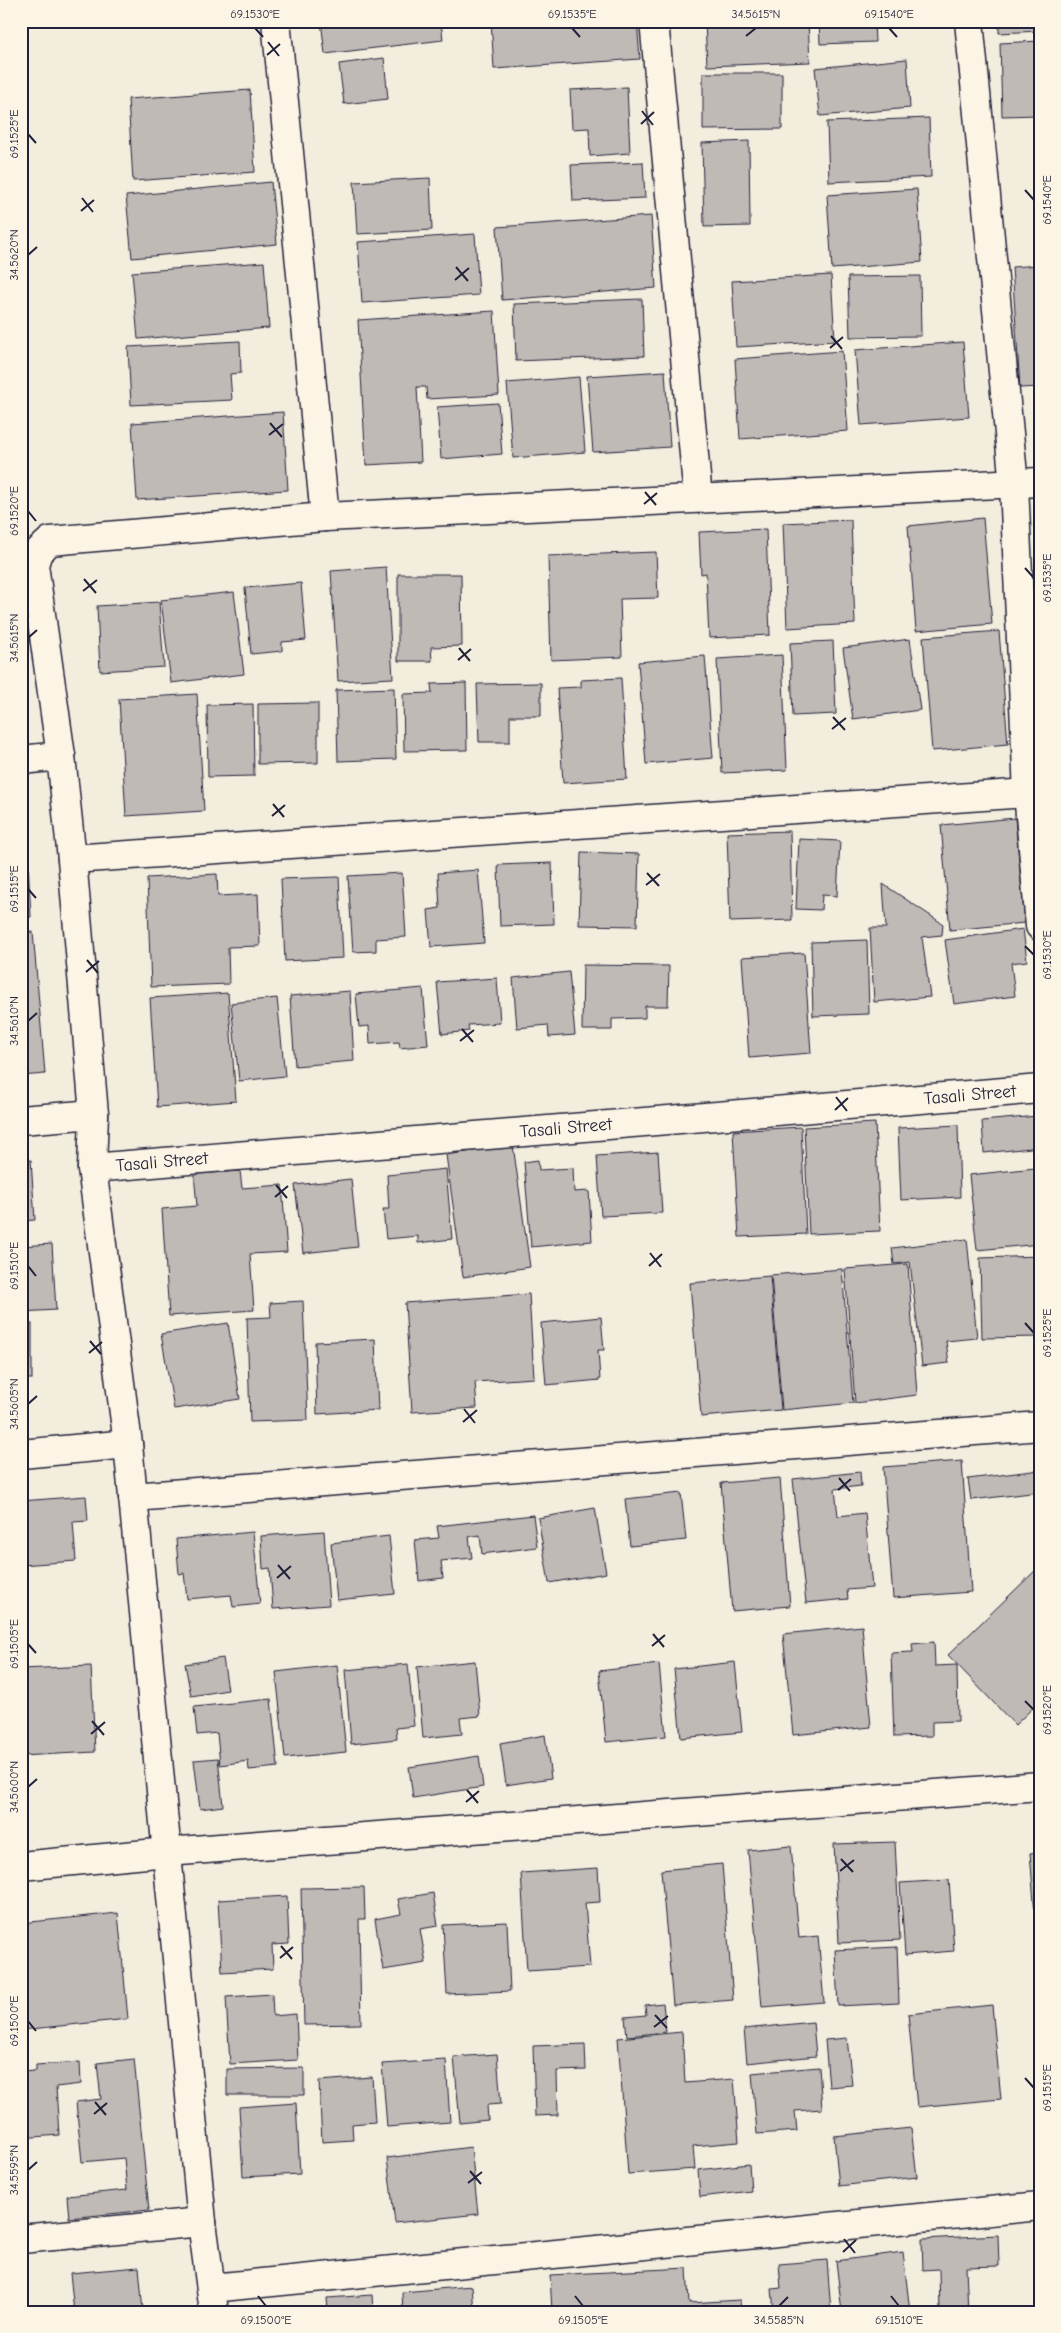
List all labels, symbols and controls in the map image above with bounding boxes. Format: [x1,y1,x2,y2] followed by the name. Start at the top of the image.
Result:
[230,7,280,21] text: 69.1530°E
[548,7,596,21] text: 69.1535°E
[732,7,780,21] text: 34.5615°N
[864,7,914,21] text: 69.1540°E
[7,110,21,158] text: 69.1525°E
[1040,175,1054,225] text: 69.1540°E
[7,229,21,281] text: 34.5620°N
[7,486,21,536] text: 69.1520°E
[1040,554,1054,602] text: 69.1535°E
[7,614,21,662] text: 34.5615°N
[7,865,21,913] text: 69.1515°E
[1040,930,1054,980] text: 69.1530°E
[7,996,21,1046] text: 34.5610°N
[923,1080,1018,1110] street label: Tasali Street
[519,1113,614,1143] street label: Tasali Street
[115,1147,210,1177] street label: Tasali Street
[7,1242,21,1290] text: 69.1510°E
[1040,1309,1054,1357] text: 69.1525°E
[7,1378,21,1430] text: 34.5605°N
[7,1619,21,1669] text: 69.1505°E
[1040,1685,1054,1735] text: 69.1520°E
[7,1761,21,1813] text: 34.5600°N
[7,1996,21,2046] text: 69.1500°E
[1040,2064,1054,2112] text: 69.1515°E
[7,2145,21,2195] text: 34.5595°N
[241,2313,291,2327] text: 69.1500°E
[558,2313,608,2327] text: 69.1505°E
[754,2313,804,2327] text: 34.5585°N
[875,2313,923,2327] text: 69.1510°E

